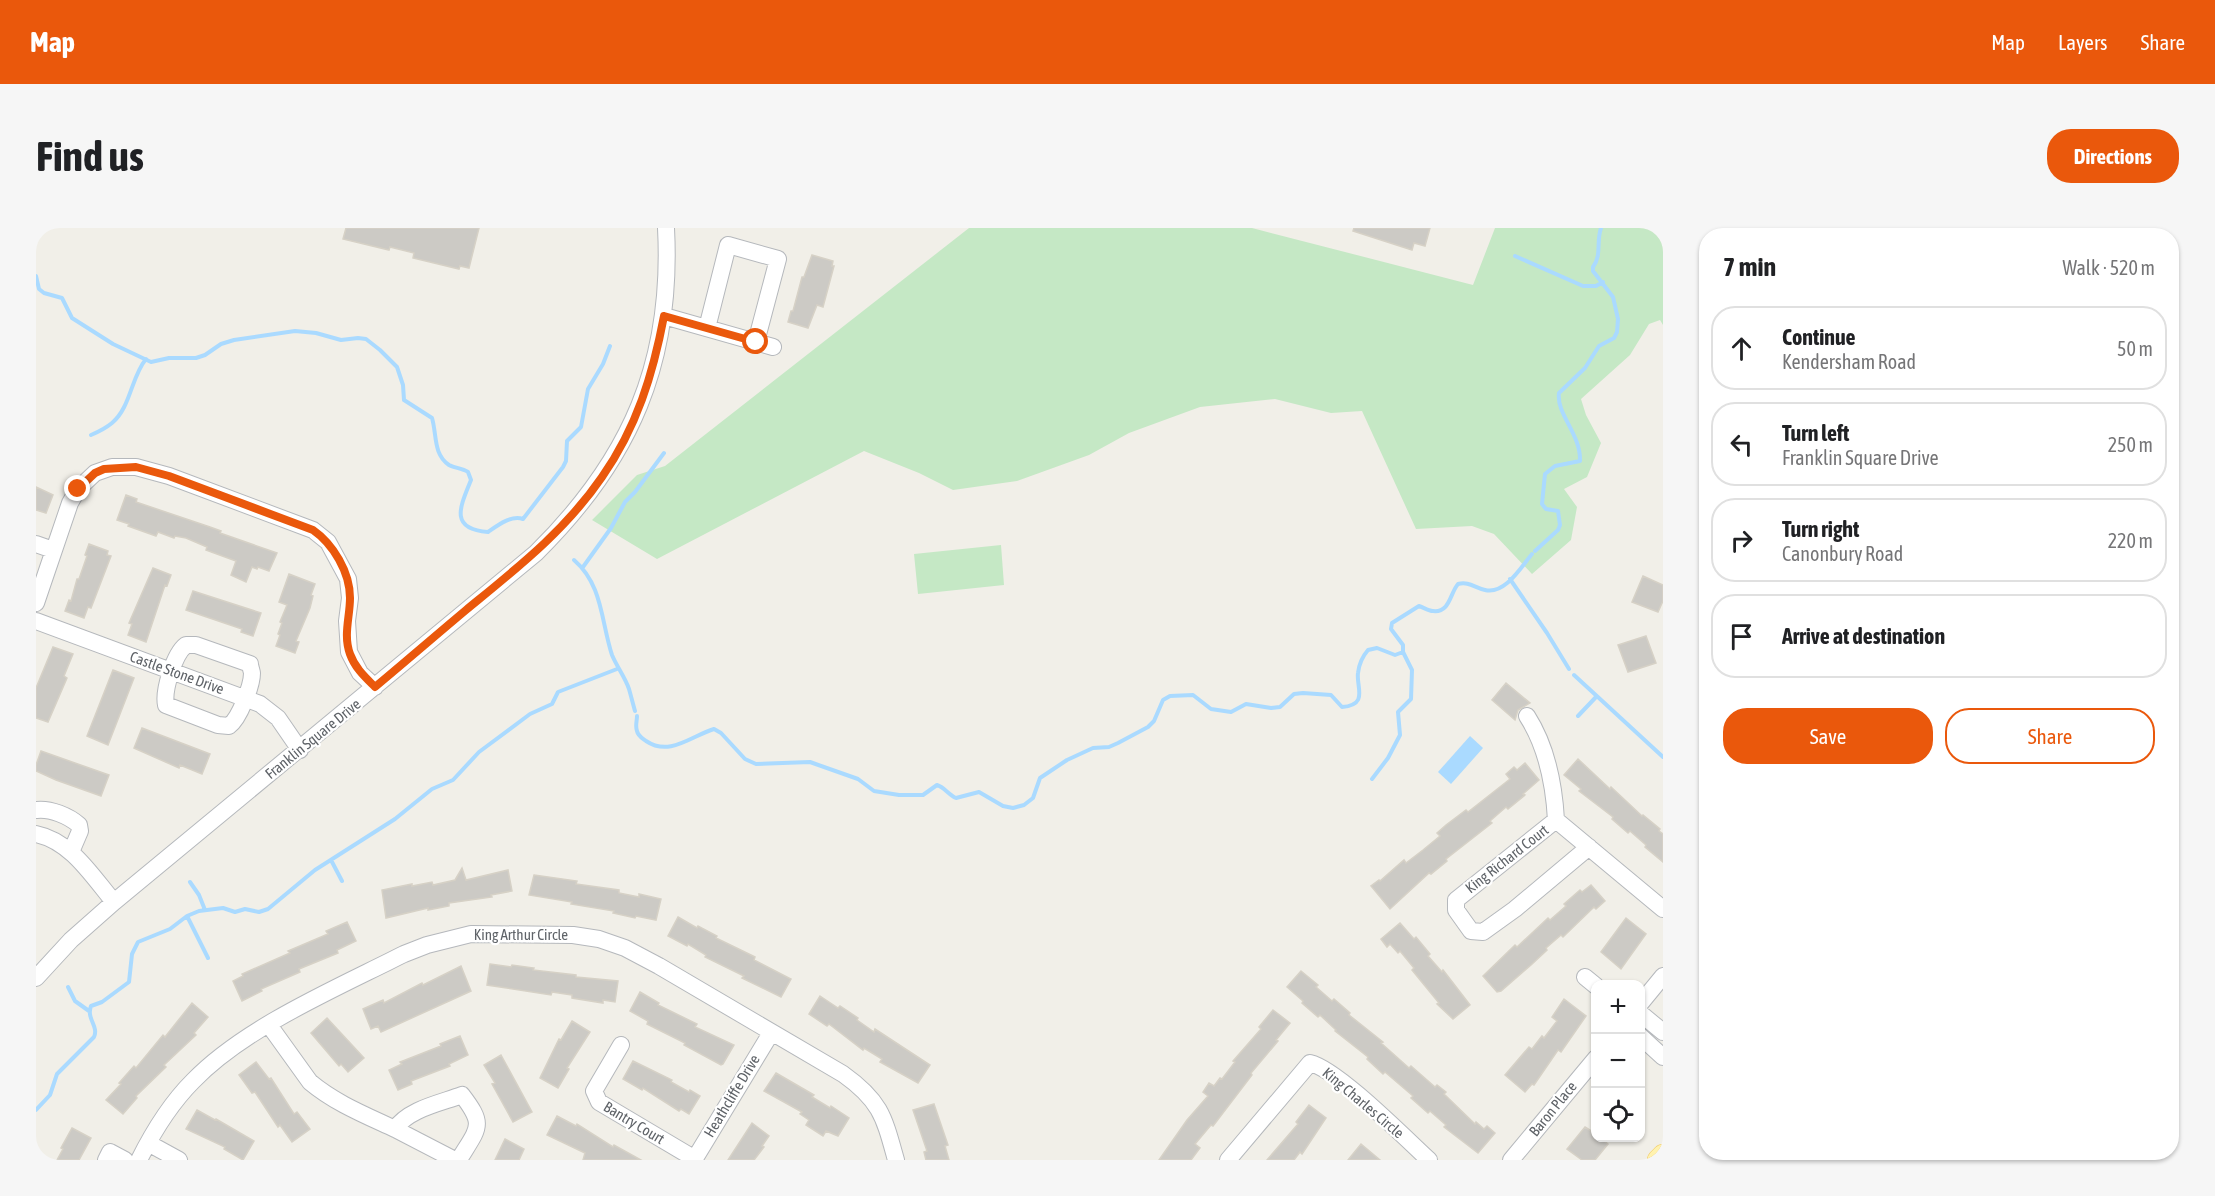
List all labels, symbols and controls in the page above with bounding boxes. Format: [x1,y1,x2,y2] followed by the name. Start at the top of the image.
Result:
[30,26,75,58] text: Map
[1991,30,2025,54] text: Map
[2058,30,2108,54] text: Layers
[2141,30,2185,54] text: Share
[2047,129,2179,183] button: Directions
[36,132,144,180] text: Find us
[1723,252,1776,282] text: 7 min
[2063,256,2155,279] text: Walk · 520 m
[1782,324,1856,350] text: Continue
[742,328,768,354] route start
[1725,332,1758,365] icon: ahead
[2117,337,2153,360] text: 50 m
[1782,350,1916,373] text: Kendersham Road
[1782,420,1849,446] text: Turn left
[1725,428,1758,461] icon: left
[2108,433,2153,456] text: 250 m
[1782,446,1939,469] text: Franklin Square Drive
[64,475,90,501] route end
[1782,516,1859,542] text: Turn right
[1725,524,1758,557] icon: right
[2108,529,2153,552] text: 220 m
[1782,542,1903,565] text: Canonbury Road
[1725,620,1758,653] icon: arrive
[1782,623,1945,649] text: Arrive at destination
[128,648,227,697] street label: Castle Stone Drive
[262,695,364,782] street label: Franklin Square Drive
[1723,708,1933,764] button: Save
[1945,708,2155,764] button: Share
[1462,821,1552,896] street label: King Richard Court
[474,926,568,943] street label: King Arthur Circle
[1591,980,1645,1142] map controls
[1591,980,1645,1034] button: +
[1591,1034,1645,1088] button: −
[700,1051,763,1140] street label: Heathcliffe Drive
[1319,1064,1408,1142] street label: King Charles Circle
[1525,1078,1580,1140] street label: Baron Place
[1591,1088,1645,1142] button: locate
[601,1098,668,1147] street label: Bantry Court

